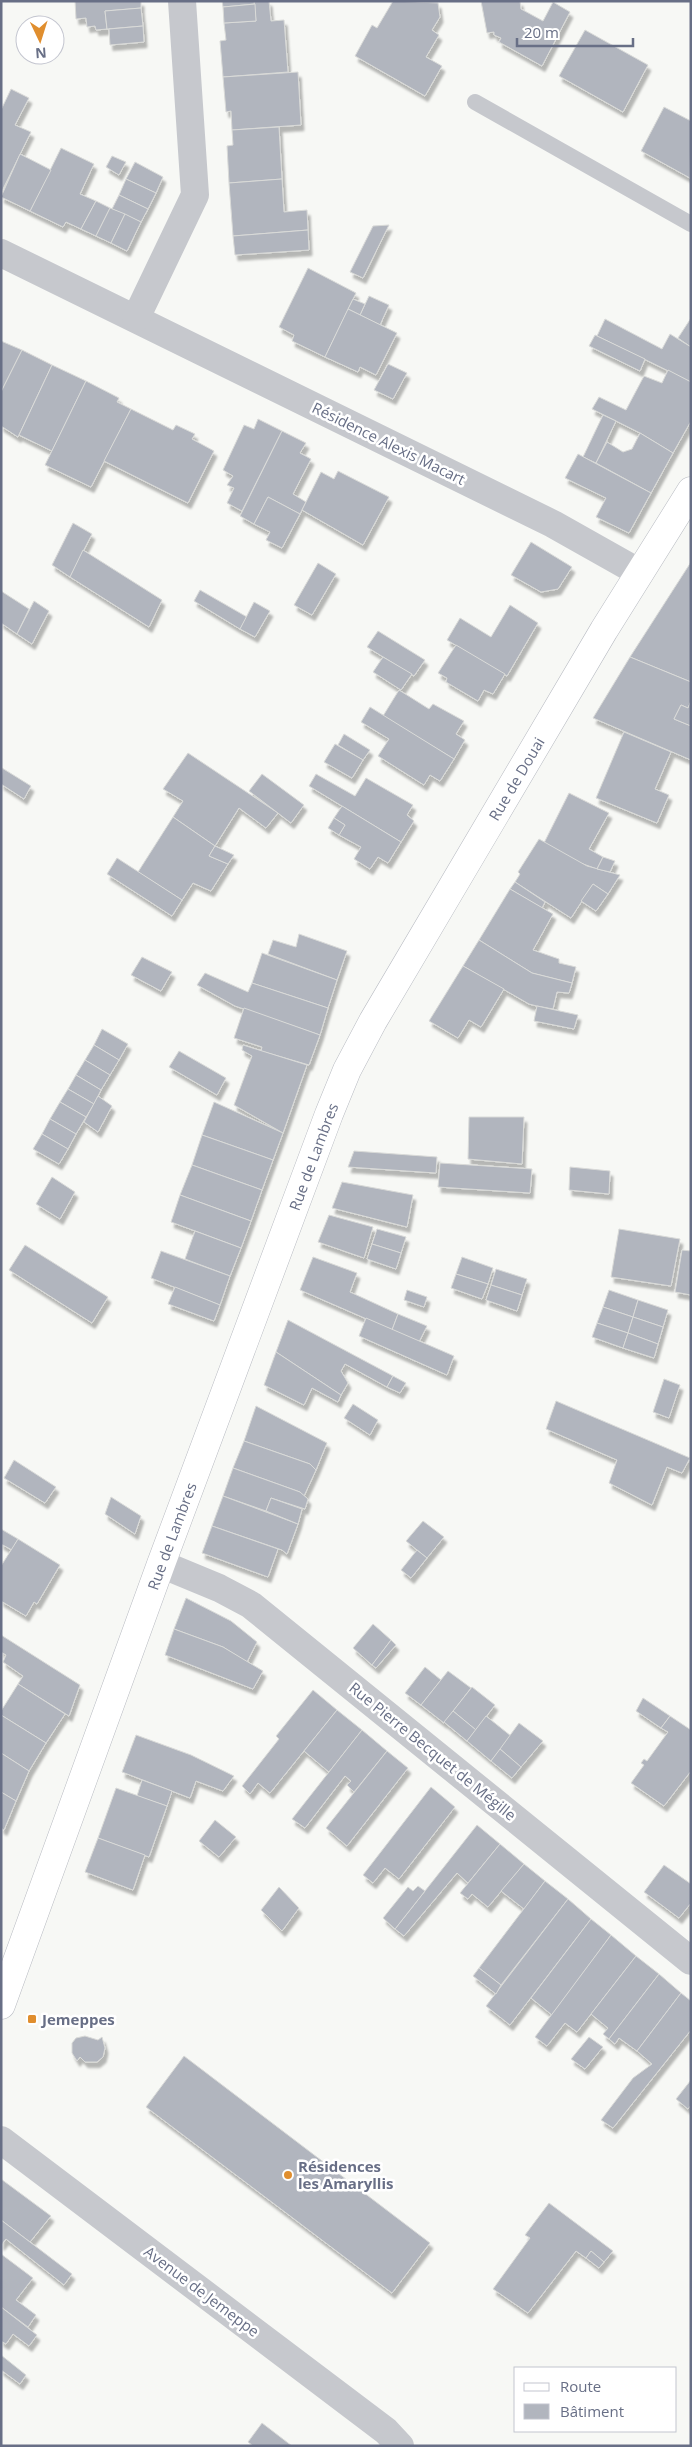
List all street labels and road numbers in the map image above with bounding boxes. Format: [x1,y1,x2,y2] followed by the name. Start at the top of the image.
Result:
[309,397,469,489] street label: Résidence Alexis Macart
[484,733,549,824] street label: Rue de Douai
[284,1100,342,1213] street label: Rue de Lambres
[142,1479,201,1593] street label: Rue de Lambres
[345,1677,521,1825] street label: Rue Pierre Becquet de Mégille
[140,2241,264,2341] street label: Avenue de Jemeppe

